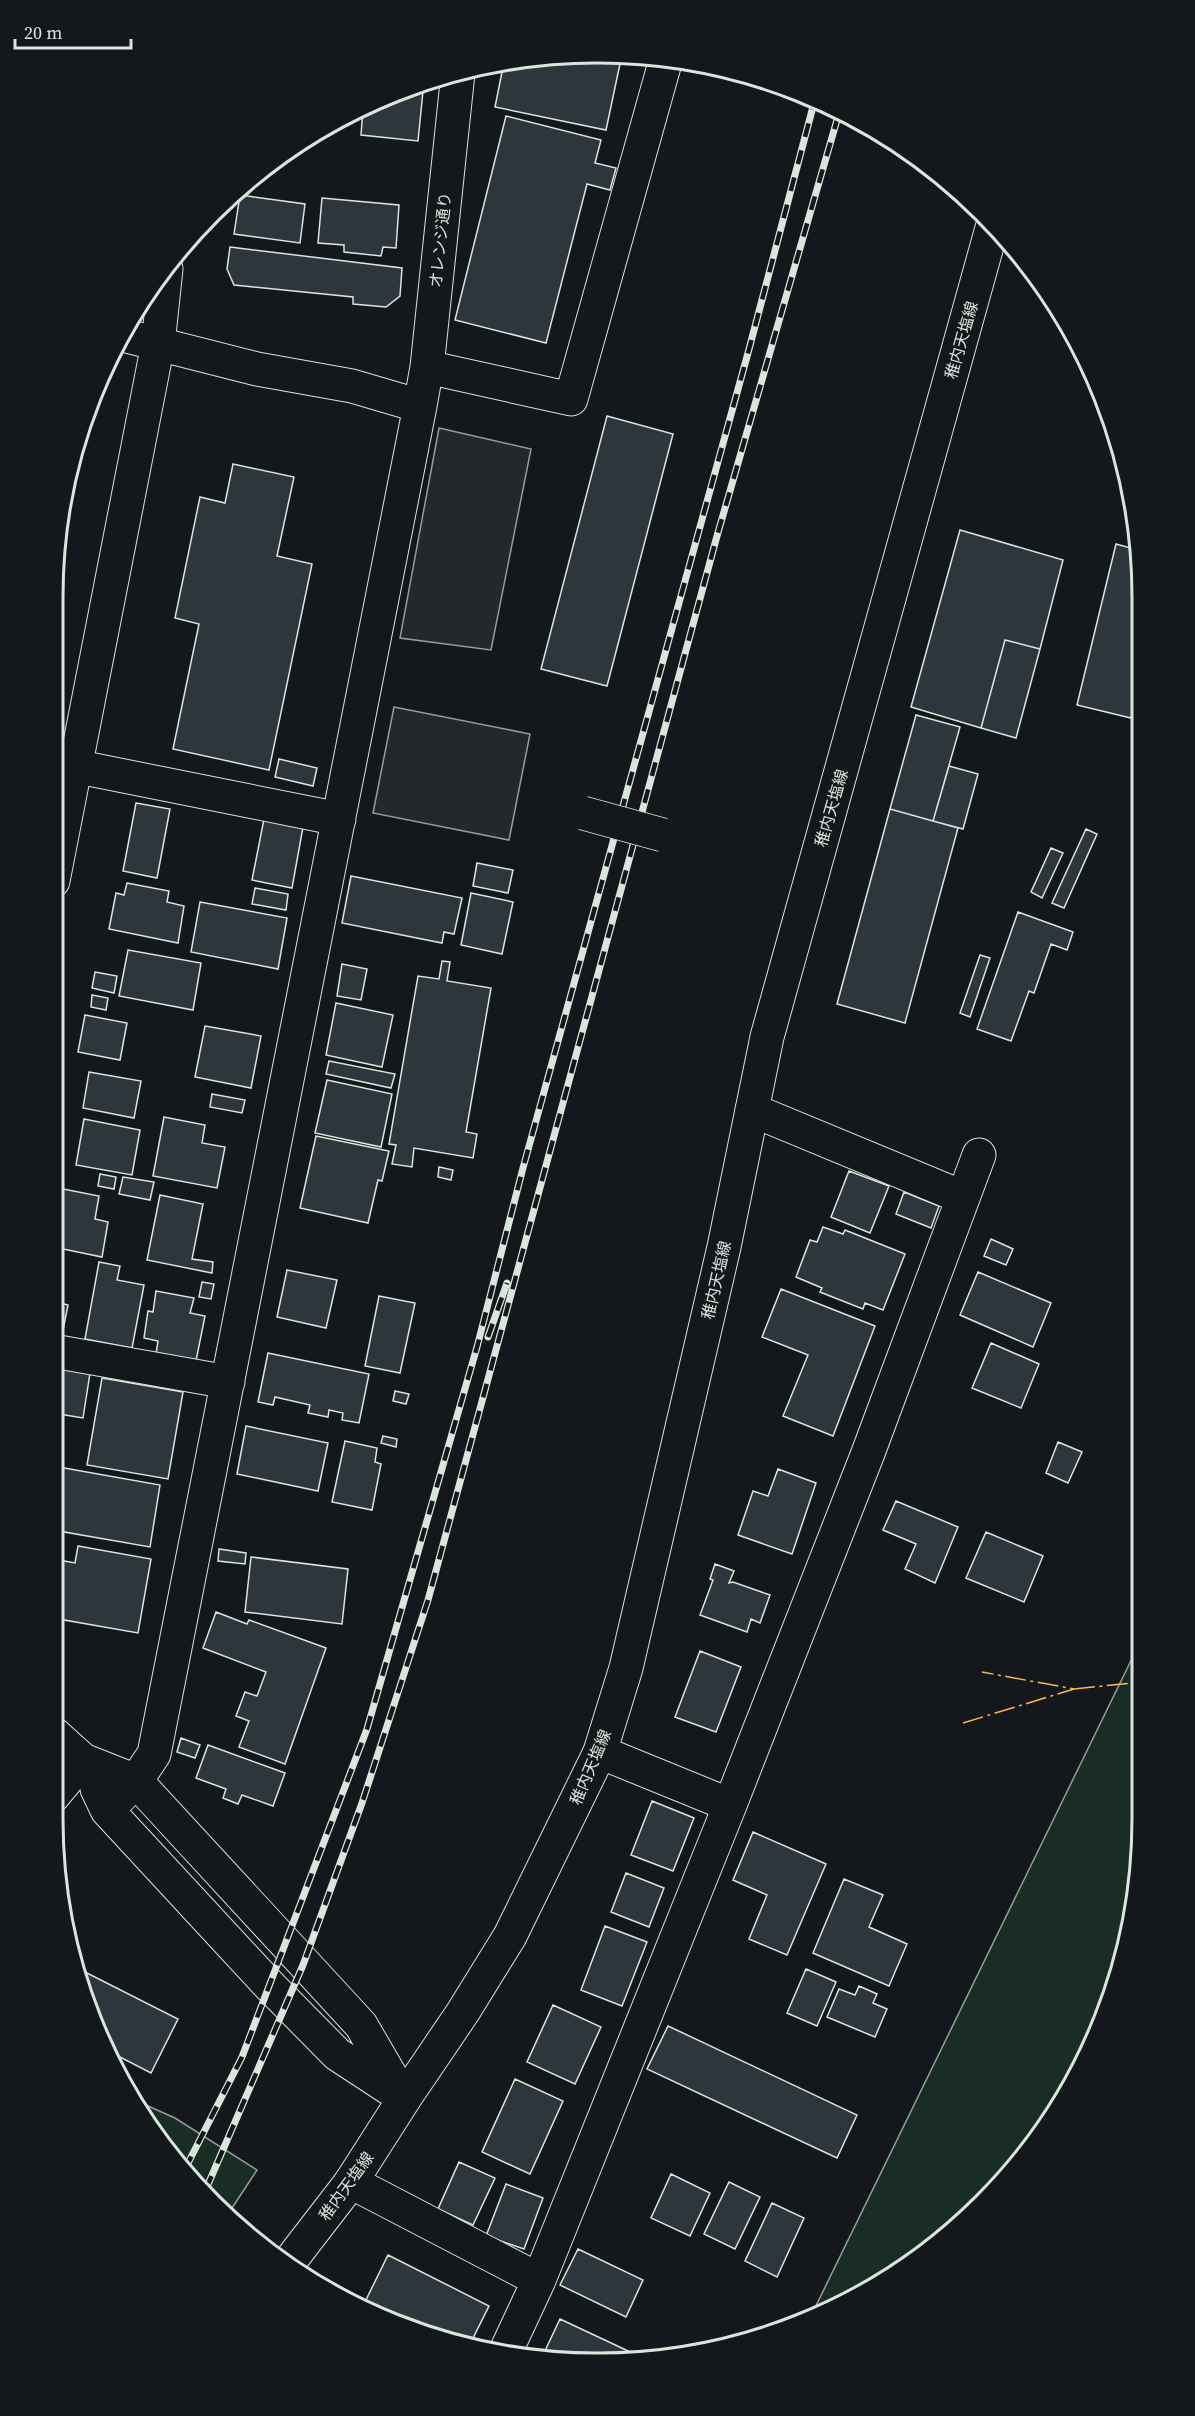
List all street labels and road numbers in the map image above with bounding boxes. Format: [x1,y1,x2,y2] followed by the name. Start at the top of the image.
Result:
[424,191,456,289] street label: オレンジ通り
[939,299,983,381] street label: 稚内天塩線
[809,767,853,849] street label: 稚内天塩線
[696,1239,736,1321] street label: 稚内天塩線
[564,1726,616,1808] street label: 稚内天塩線
[314,2147,378,2225] street label: 稚内天塩線

